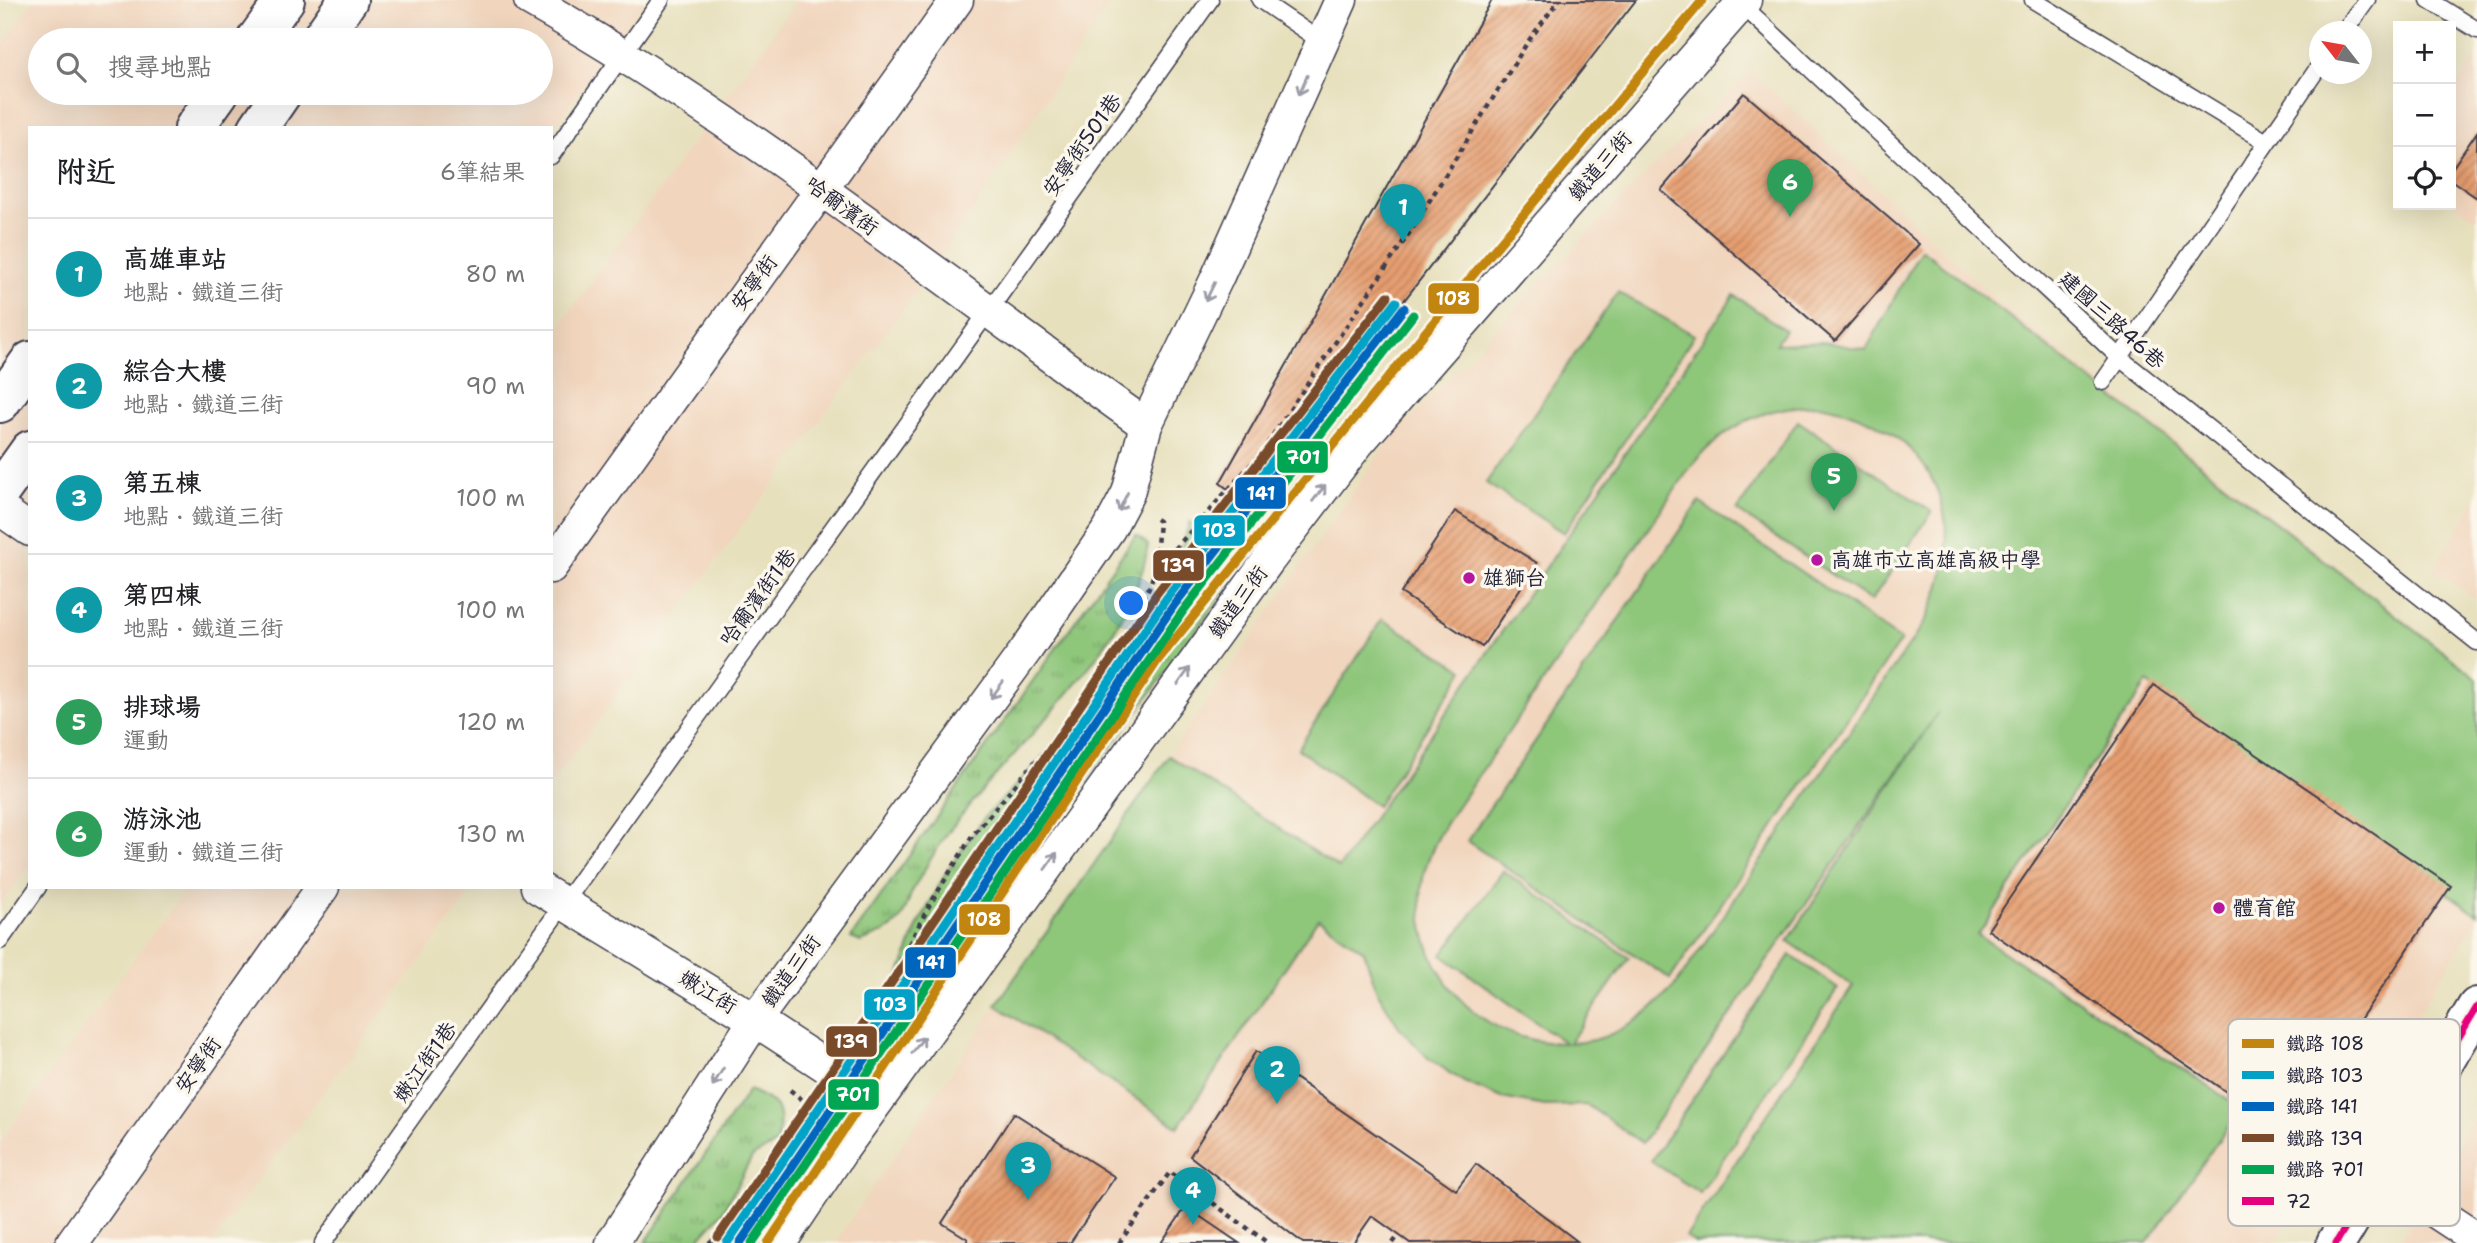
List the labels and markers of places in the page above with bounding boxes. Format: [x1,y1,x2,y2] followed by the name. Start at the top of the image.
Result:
[1767,159,1813,217] pin: 6
[1380,184,1426,242] pin: 1
[1811,453,1857,511] pin: 5
[1831,546,2041,574] place label: 高雄市立高雄高級中學
[1809,552,1825,568] marker: 高雄市立高雄高級中學
[1483,564,1546,592] place label: 雄獅台
[1461,570,1477,586] marker: 雄獅台
[2233,894,2296,922] place label: 體育館
[2211,900,2227,916] marker: 體育館
[1254,1046,1300,1104] pin: 2
[1005,1142,1051,1200] pin: 3
[1170,1167,1216,1225] pin: 4

